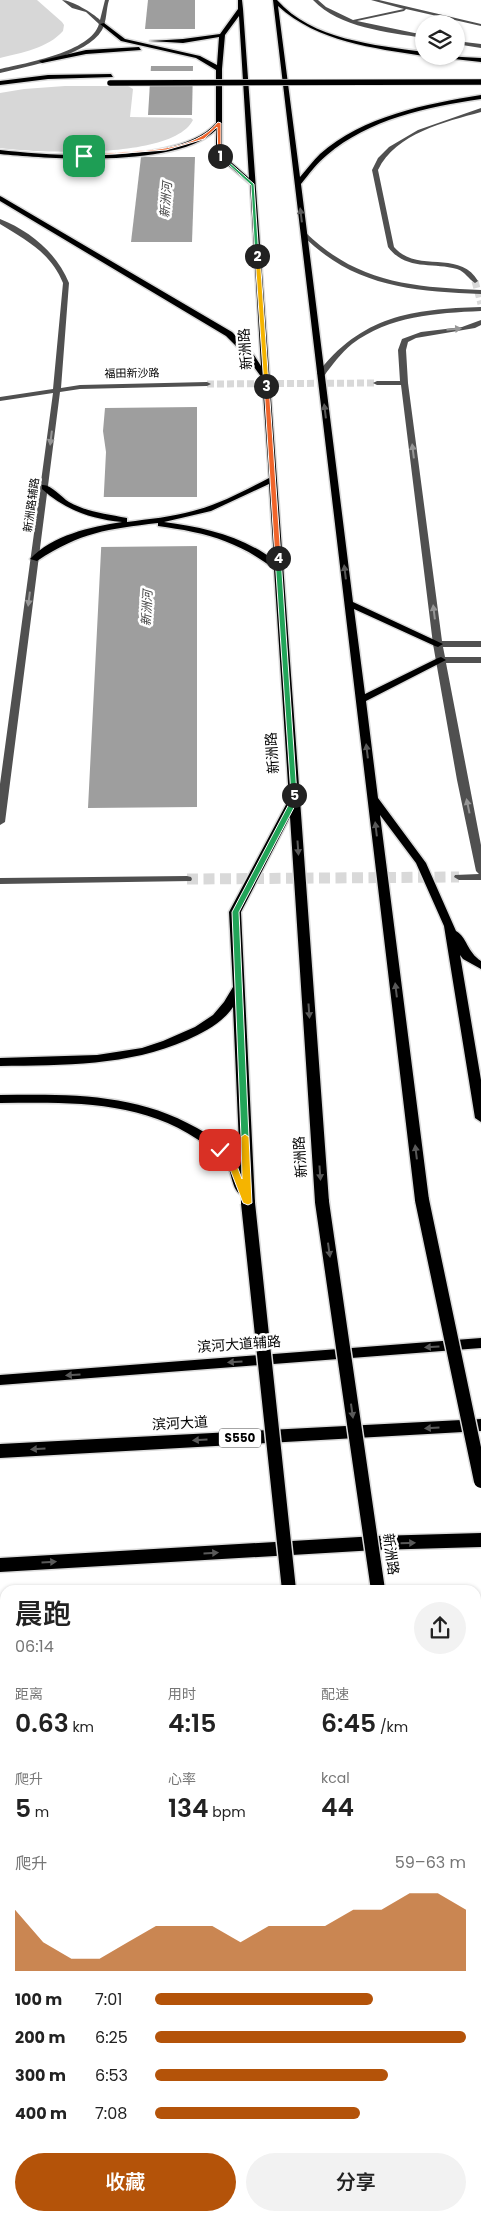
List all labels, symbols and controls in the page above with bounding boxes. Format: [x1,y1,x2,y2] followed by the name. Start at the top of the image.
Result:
[415,15,465,65] map controls
[415,15,465,65] button: layers
[63,135,105,177] pin
[70,142,98,170] icon: arrive
[208,144,232,168] pin: 1
[218,146,223,166] text: 1
[155,179,176,219] water label: 新洲河
[297,206,305,222] one-way arrow
[244,244,270,268] pin: 2
[254,246,262,266] text: 2
[446,325,462,333] one-way arrow
[234,327,256,371] street label: 新洲路
[104,365,160,381] street label: 福田新沙路
[254,374,278,398] pin: 3
[262,376,271,396] text: 3
[321,402,329,418] one-way arrow
[47,430,55,446] one-way arrow
[409,442,417,458] one-way arrow
[19,477,43,533] street label: 新洲路辅路
[266,546,290,570] pin: 4
[274,548,283,568] text: 4
[341,564,349,580] one-way arrow
[137,588,156,626] water label: 新洲河
[25,591,33,607] one-way arrow
[430,603,438,619] one-way arrow
[261,731,283,775] street label: 新洲路
[363,742,371,758] one-way arrow
[282,782,306,808] pin: 5
[290,785,299,805] text: 5
[463,798,471,814] one-way arrow
[372,821,380,837] one-way arrow
[294,841,302,857] one-way arrow
[392,982,400,998] one-way arrow
[305,1003,313,1019] one-way arrow
[199,1129,241,1171] pin
[289,1135,311,1179] street label: 新洲路
[206,1136,234,1164] icon: check
[412,1143,420,1159] one-way arrow
[316,1165,324,1181] one-way arrow
[325,1242,333,1258] one-way arrow
[196,1331,282,1357] street label: 滨河大道辅路
[424,1343,440,1351] one-way arrow
[227,1359,243,1367] one-way arrow
[65,1371,81,1379] one-way arrow
[348,1403,356,1419] one-way arrow
[152,1412,208,1434] street label: 滨河大道
[424,1424,440,1432] one-way arrow
[219,1429,261,1448] road number: S550
[192,1437,208,1445] one-way arrow
[30,1446,46,1454] one-way arrow
[378,1532,404,1576] street label: 新洲路
[400,1538,416,1546] one-way arrow
[203,1549,219,1557] one-way arrow
[41,1558,57,1566] one-way arrow
[15,1595,71,1634] text: 晨跑
[414,1602,466,1654] button: share
[15,1635,54,1658] text: 06:14
[15,1684,43,1704] text: 距离
[168,1684,196,1704] text: 用时
[321,1684,349,1704] text: 配速
[15,1706,69,1741] text: 0.63
[168,1706,216,1741] text: 4:15
[321,1706,376,1741] text: 6:45
[69,1717,94,1737] text: km
[376,1717,408,1737] text: /km
[321,1768,350,1788] text: kcal
[15,1769,43,1789] text: 爬升
[168,1769,196,1789] text: 心率
[321,1790,354,1825] text: 44
[15,1791,31,1826] text: 5
[168,1791,209,1826] text: 134
[31,1802,49,1822] text: m
[209,1802,246,1822] text: bpm
[395,1851,466,1874] text: 59–63 m
[15,1852,47,1875] text: 爬升
[15,1988,62,2011] text: 100 m
[95,1988,122,2011] text: 7:01
[15,2026,65,2049] text: 200 m
[95,2026,128,2049] text: 6:25
[15,2064,66,2087] text: 300 m
[95,2064,128,2087] text: 6:53
[15,2102,67,2125] text: 400 m
[95,2102,127,2125] text: 7:08
[15,2153,236,2211] button: 收藏
[246,2153,466,2211] button: 分享

